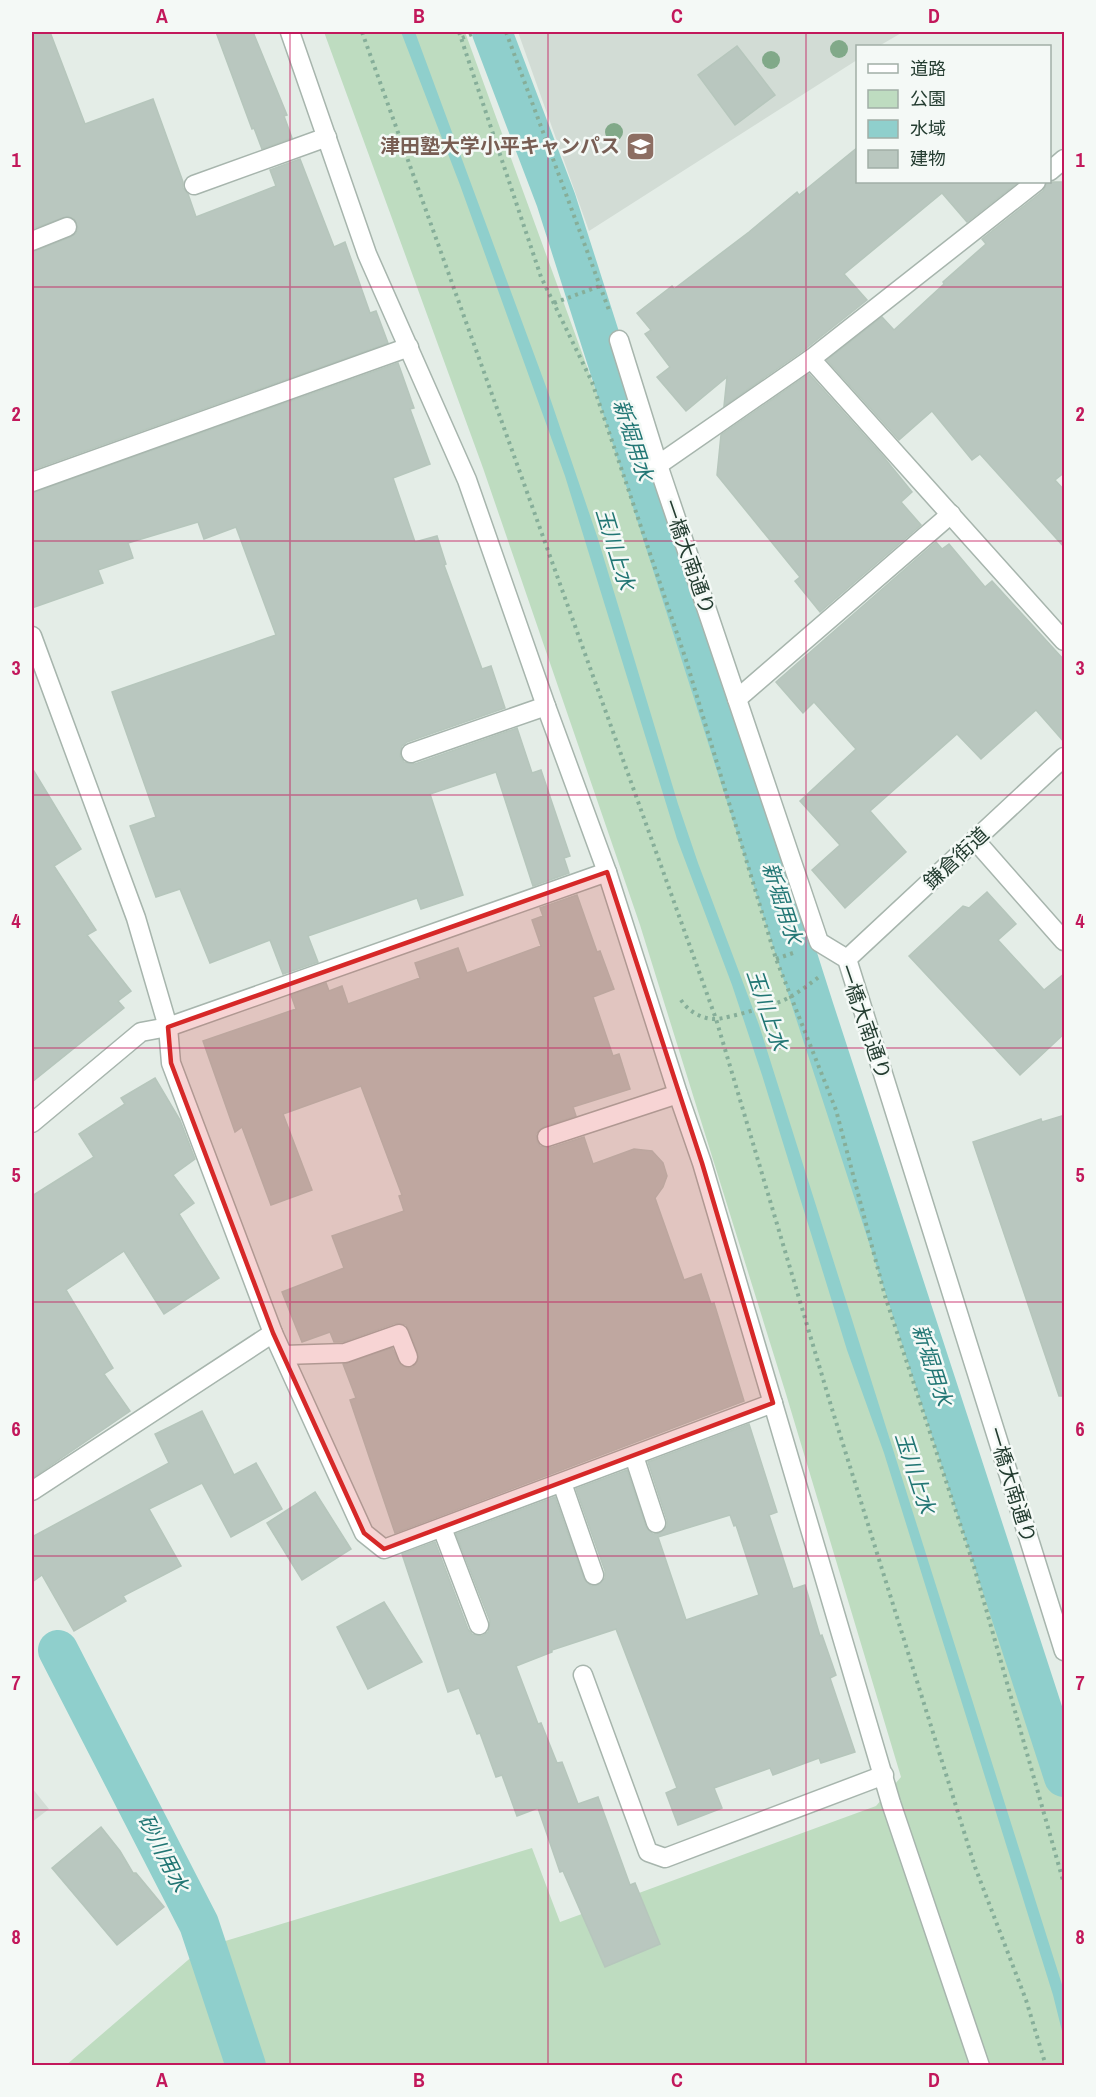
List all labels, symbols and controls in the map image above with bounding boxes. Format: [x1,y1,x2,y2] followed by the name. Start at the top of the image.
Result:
[156,2,168,29] text: A
[413,2,425,29] text: B
[671,2,683,29] text: C
[928,2,940,29] text: D
[856,45,1051,183] legend
[910,56,946,81] text: 道路
[910,86,946,111] text: 公園
[910,116,946,141] text: 水域
[625,130,657,162] school or university icon: 津田塾大学小平キャンパス
[380,132,620,159] place label: 津田塾大学小平キャンパス
[11,146,21,173] text: 1
[910,146,946,171] text: 建物
[1075,146,1085,173] text: 1
[607,395,661,486] water label: 新堀用水
[11,400,21,427] text: 2
[1075,400,1085,427] text: 2
[657,496,722,618] street label: 一橋大南通り
[589,504,642,595] water label: 玉川上水
[11,654,21,681] text: 3
[1075,654,1085,681] text: 3
[917,820,994,895] street label: 鎌倉街道
[756,858,810,949] water label: 新堀用水
[11,907,21,934] text: 4
[1075,907,1085,934] text: 4
[833,961,898,1083] street label: 一橋大南通り
[740,965,796,1056] water label: 玉川上水
[11,1161,21,1188] text: 5
[1075,1161,1085,1188] text: 5
[906,1320,960,1411] water label: 新堀用水
[11,1415,21,1442] text: 6
[1075,1415,1085,1442] text: 6
[982,1424,1043,1546] street label: 一橋大南通り
[889,1428,943,1519] water label: 玉川上水
[11,1669,21,1696] text: 7
[1075,1669,1085,1696] text: 7
[131,1809,196,1899] water label: 砂川用水
[11,1923,21,1950] text: 8
[1075,1923,1085,1950] text: 8
[156,2066,168,2093] text: A
[413,2066,425,2093] text: B
[671,2066,683,2093] text: C
[928,2066,940,2093] text: D

